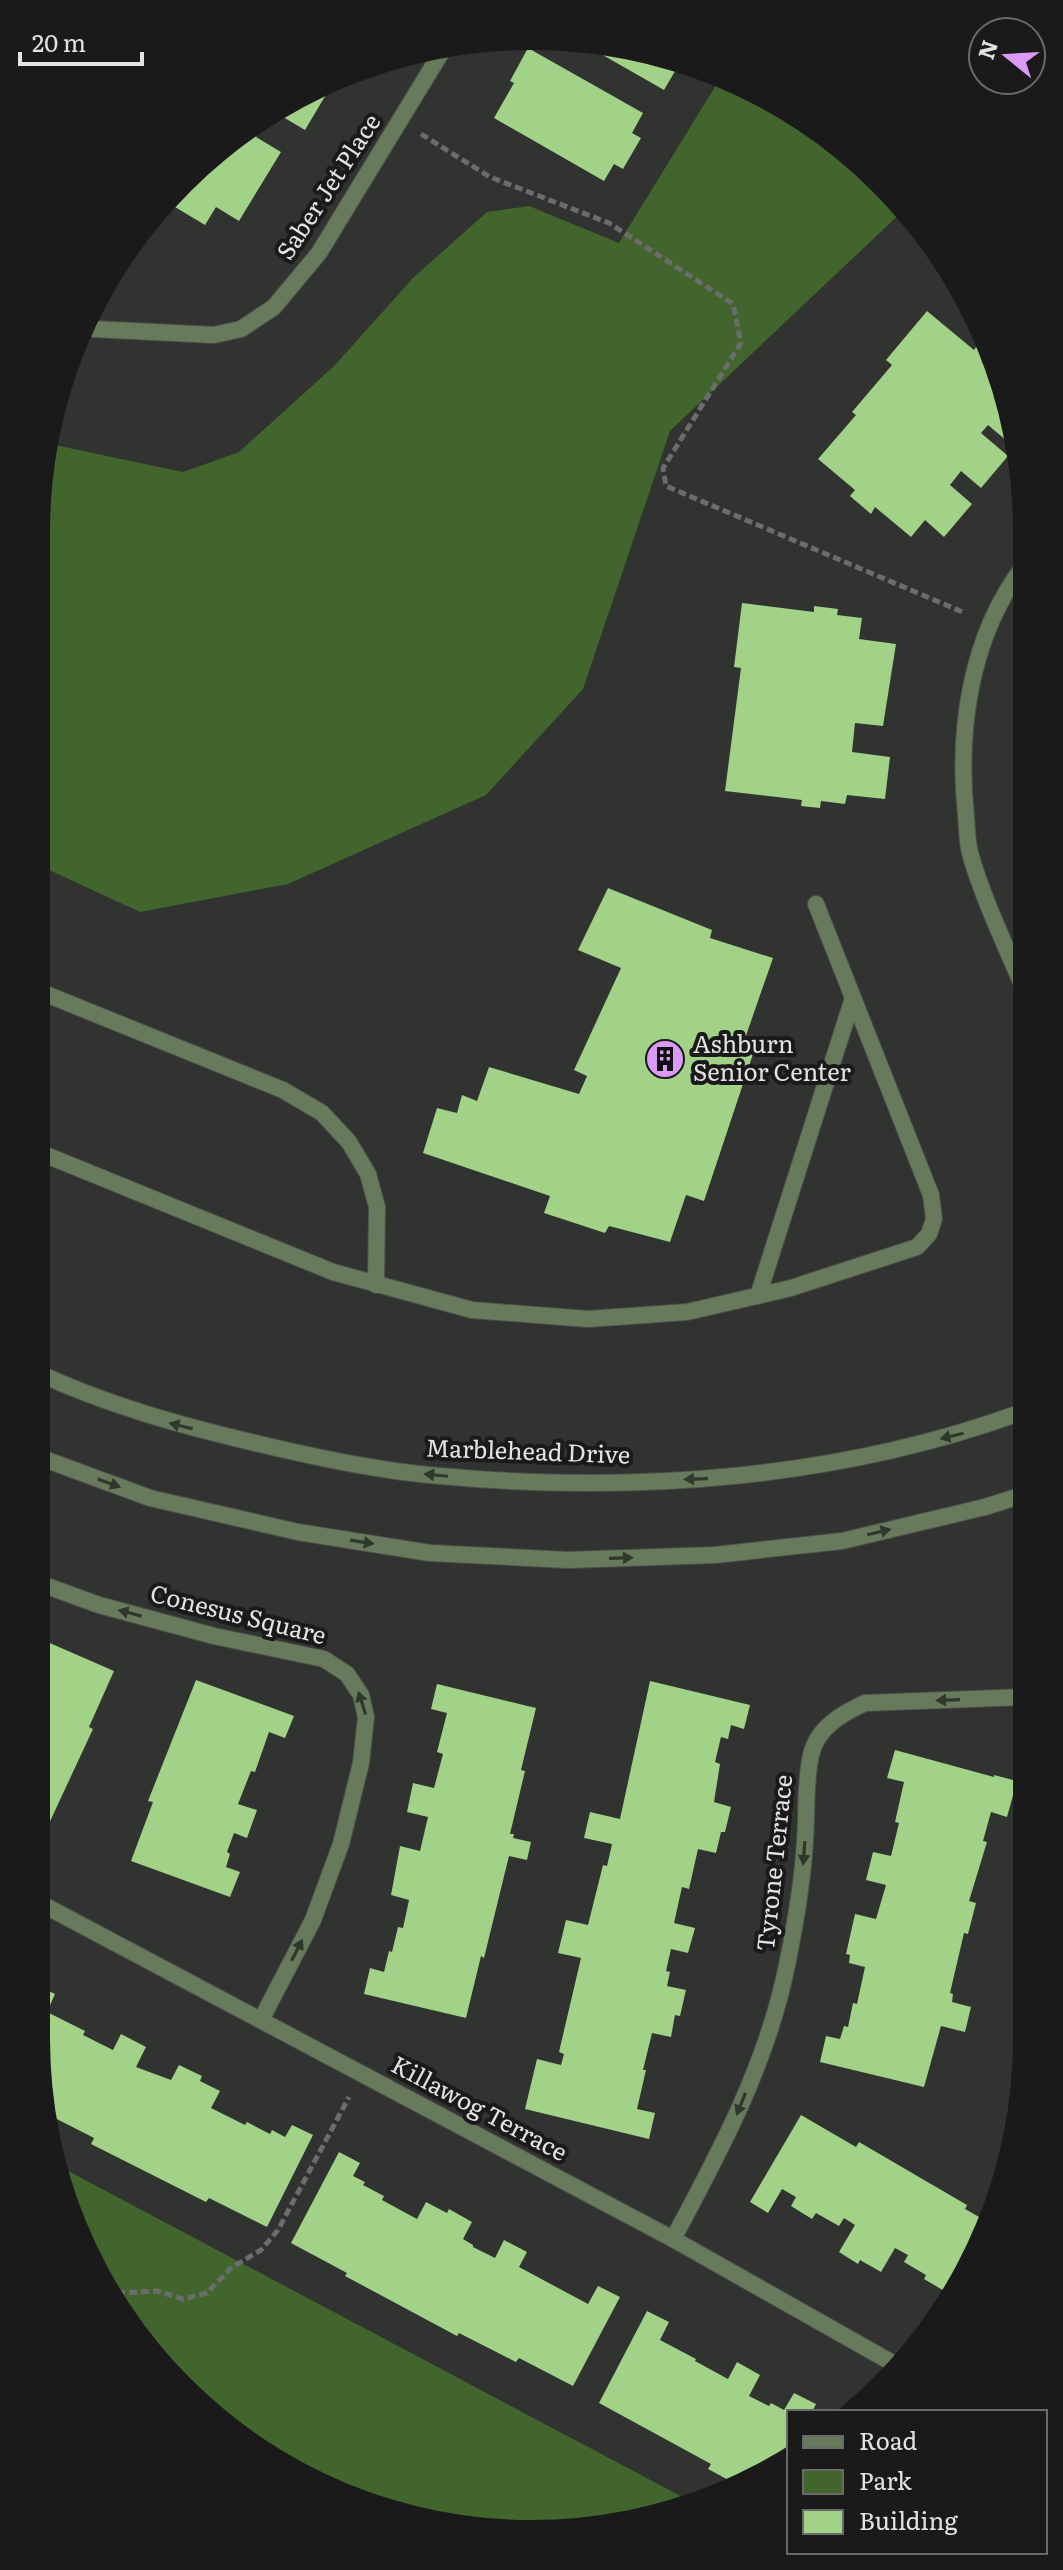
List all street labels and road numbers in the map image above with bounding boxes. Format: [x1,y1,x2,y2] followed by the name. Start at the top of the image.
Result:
[267,106,387,266] street label: Saber Jet Place
[425,1428,631,1471] street label: Marblehead Drive
[147,1574,330,1651] street label: Conesus Square
[746,1773,799,1953] street label: Tyrone Terrace
[386,2046,574,2168] street label: Killawog Terrace

